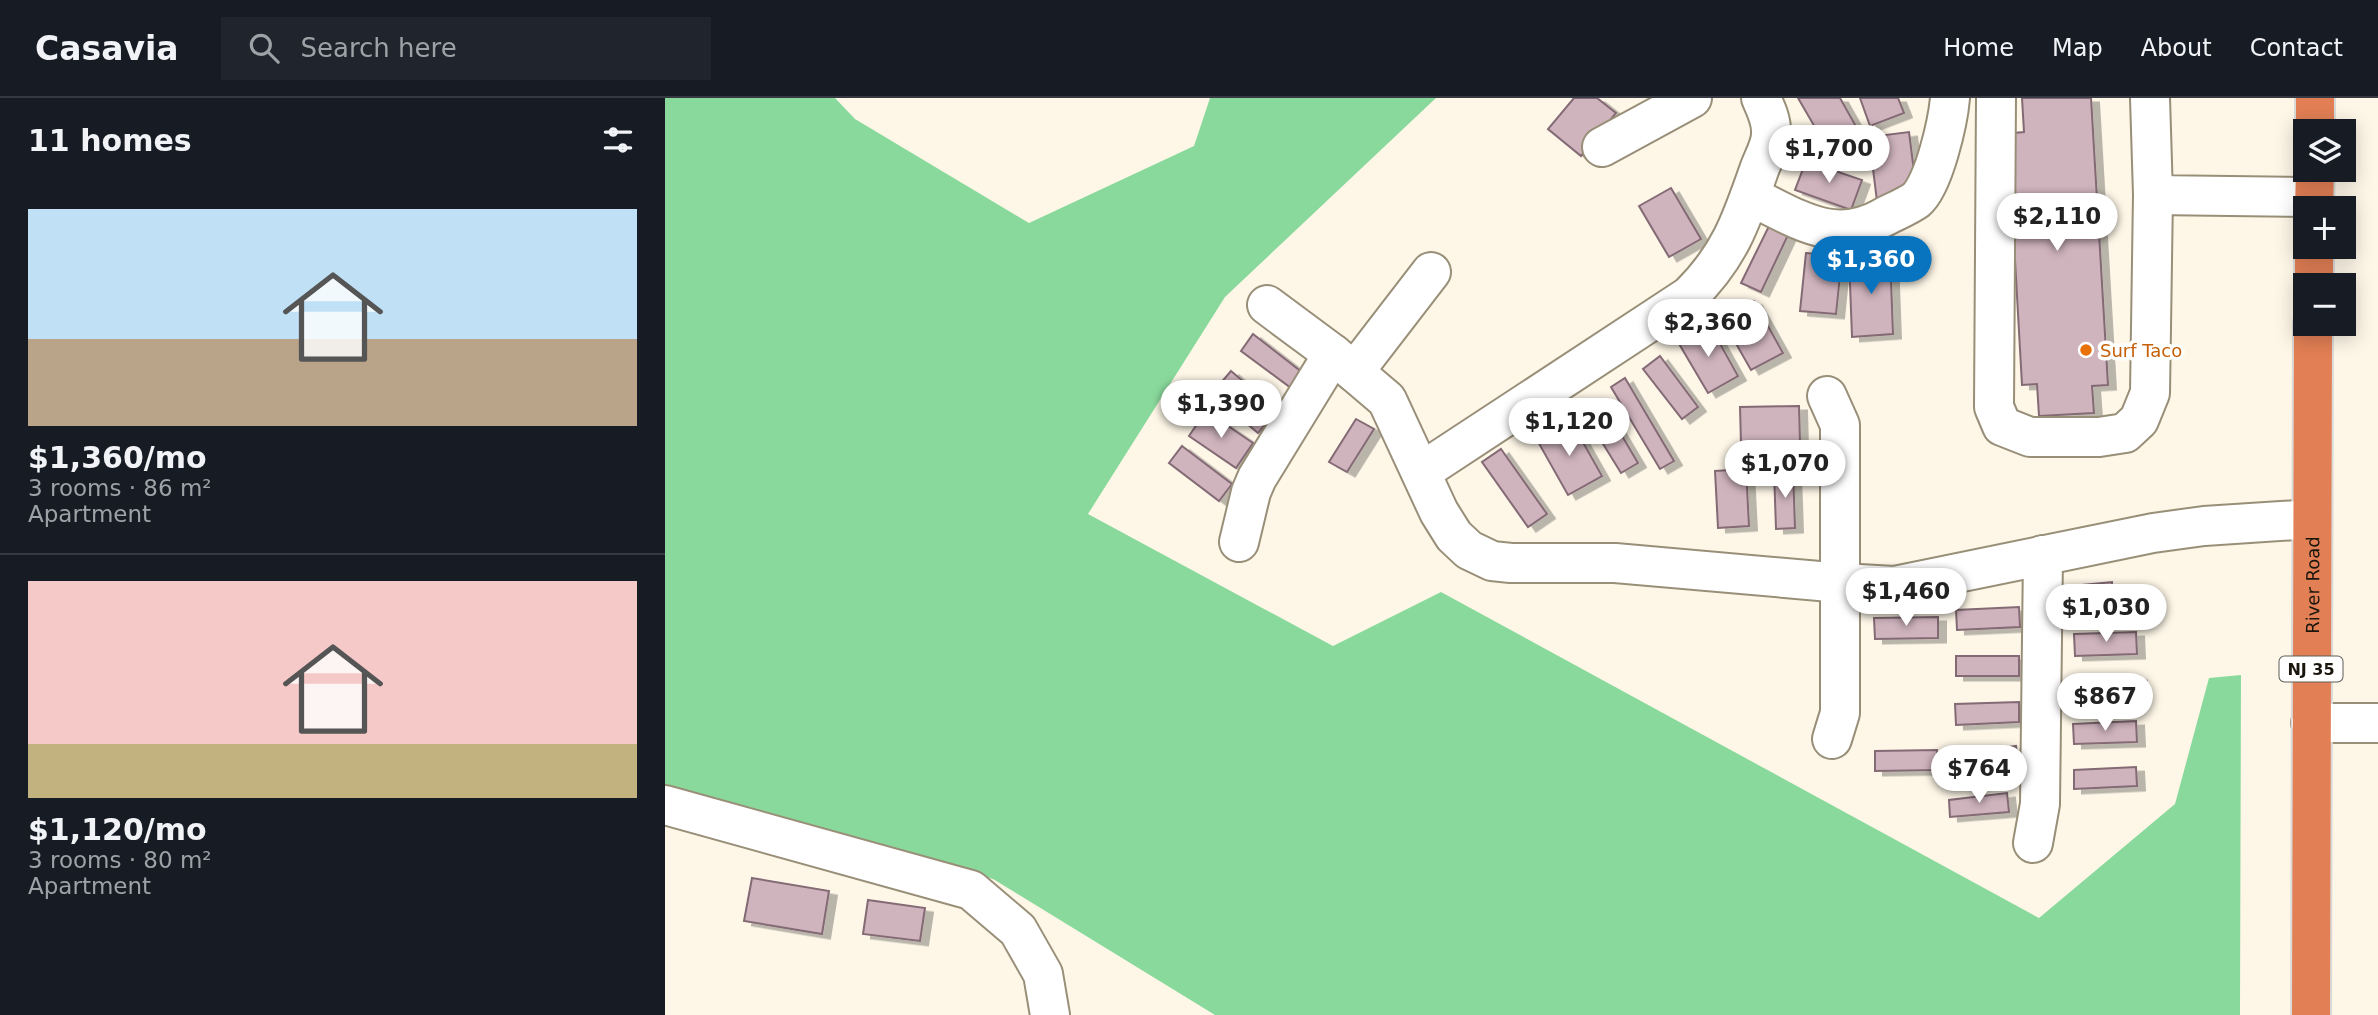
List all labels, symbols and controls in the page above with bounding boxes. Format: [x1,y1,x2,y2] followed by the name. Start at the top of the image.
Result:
[221,17,711,80] search box
[35,29,179,68] text: Casavia
[245,29,283,67] icon: search
[301,33,457,63] text: Search here
[1943,34,2014,62] text: Home
[2052,34,2103,62] text: Map
[2141,34,2212,62] text: About
[2250,34,2343,62] text: Contact
[2293,119,2356,336] map controls
[2293,119,2356,182] button: layers
[599,121,637,159] icon: filters
[28,123,192,158] text: 11 homes
[1772,126,1886,185] pin: $1,700
[1785,135,1873,161] text: $1,700
[2000,194,2114,253] pin: $2,110
[2293,196,2356,259] button: +
[2013,203,2101,229] text: $2,110
[1814,236,1928,296] pin: $1,360
[1827,246,1915,272] text: $1,360
[270,254,396,380] icon: home
[2293,273,2356,336] button: −
[1651,300,1765,359] pin: $2,360
[1664,309,1752,335] text: $2,360
[2100,340,2182,361] place label: Surf Taco
[2078,342,2094,358] marker: Surf Taco
[1164,380,1278,440] pin: $1,390
[1177,390,1265,416] text: $1,390
[1512,398,1626,458] pin: $1,120
[1525,408,1613,434] text: $1,120
[28,440,207,475] text: $1,360/mo
[1728,440,1842,500] pin: $1,070
[1741,450,1829,476] text: $1,070
[28,475,212,501] text: 3 rooms · 86 m²
[28,501,151,527] text: Apartment
[2302,536,2323,634] street label: River Road
[1849,568,1963,628] pin: $1,460
[1862,578,1950,604] text: $1,460
[2049,584,2163,644] pin: $1,030
[2062,594,2150,620] text: $1,030
[270,626,396,752] icon: home
[2279,656,2343,682] road number: NJ 35
[2064,674,2146,733] pin: $867
[2073,683,2137,709] text: $867
[1938,746,2020,805] pin: $764
[1947,755,2011,781] text: $764
[28,812,207,847] text: $1,120/mo
[28,847,212,873] text: 3 rooms · 80 m²
[28,873,151,899] text: Apartment

